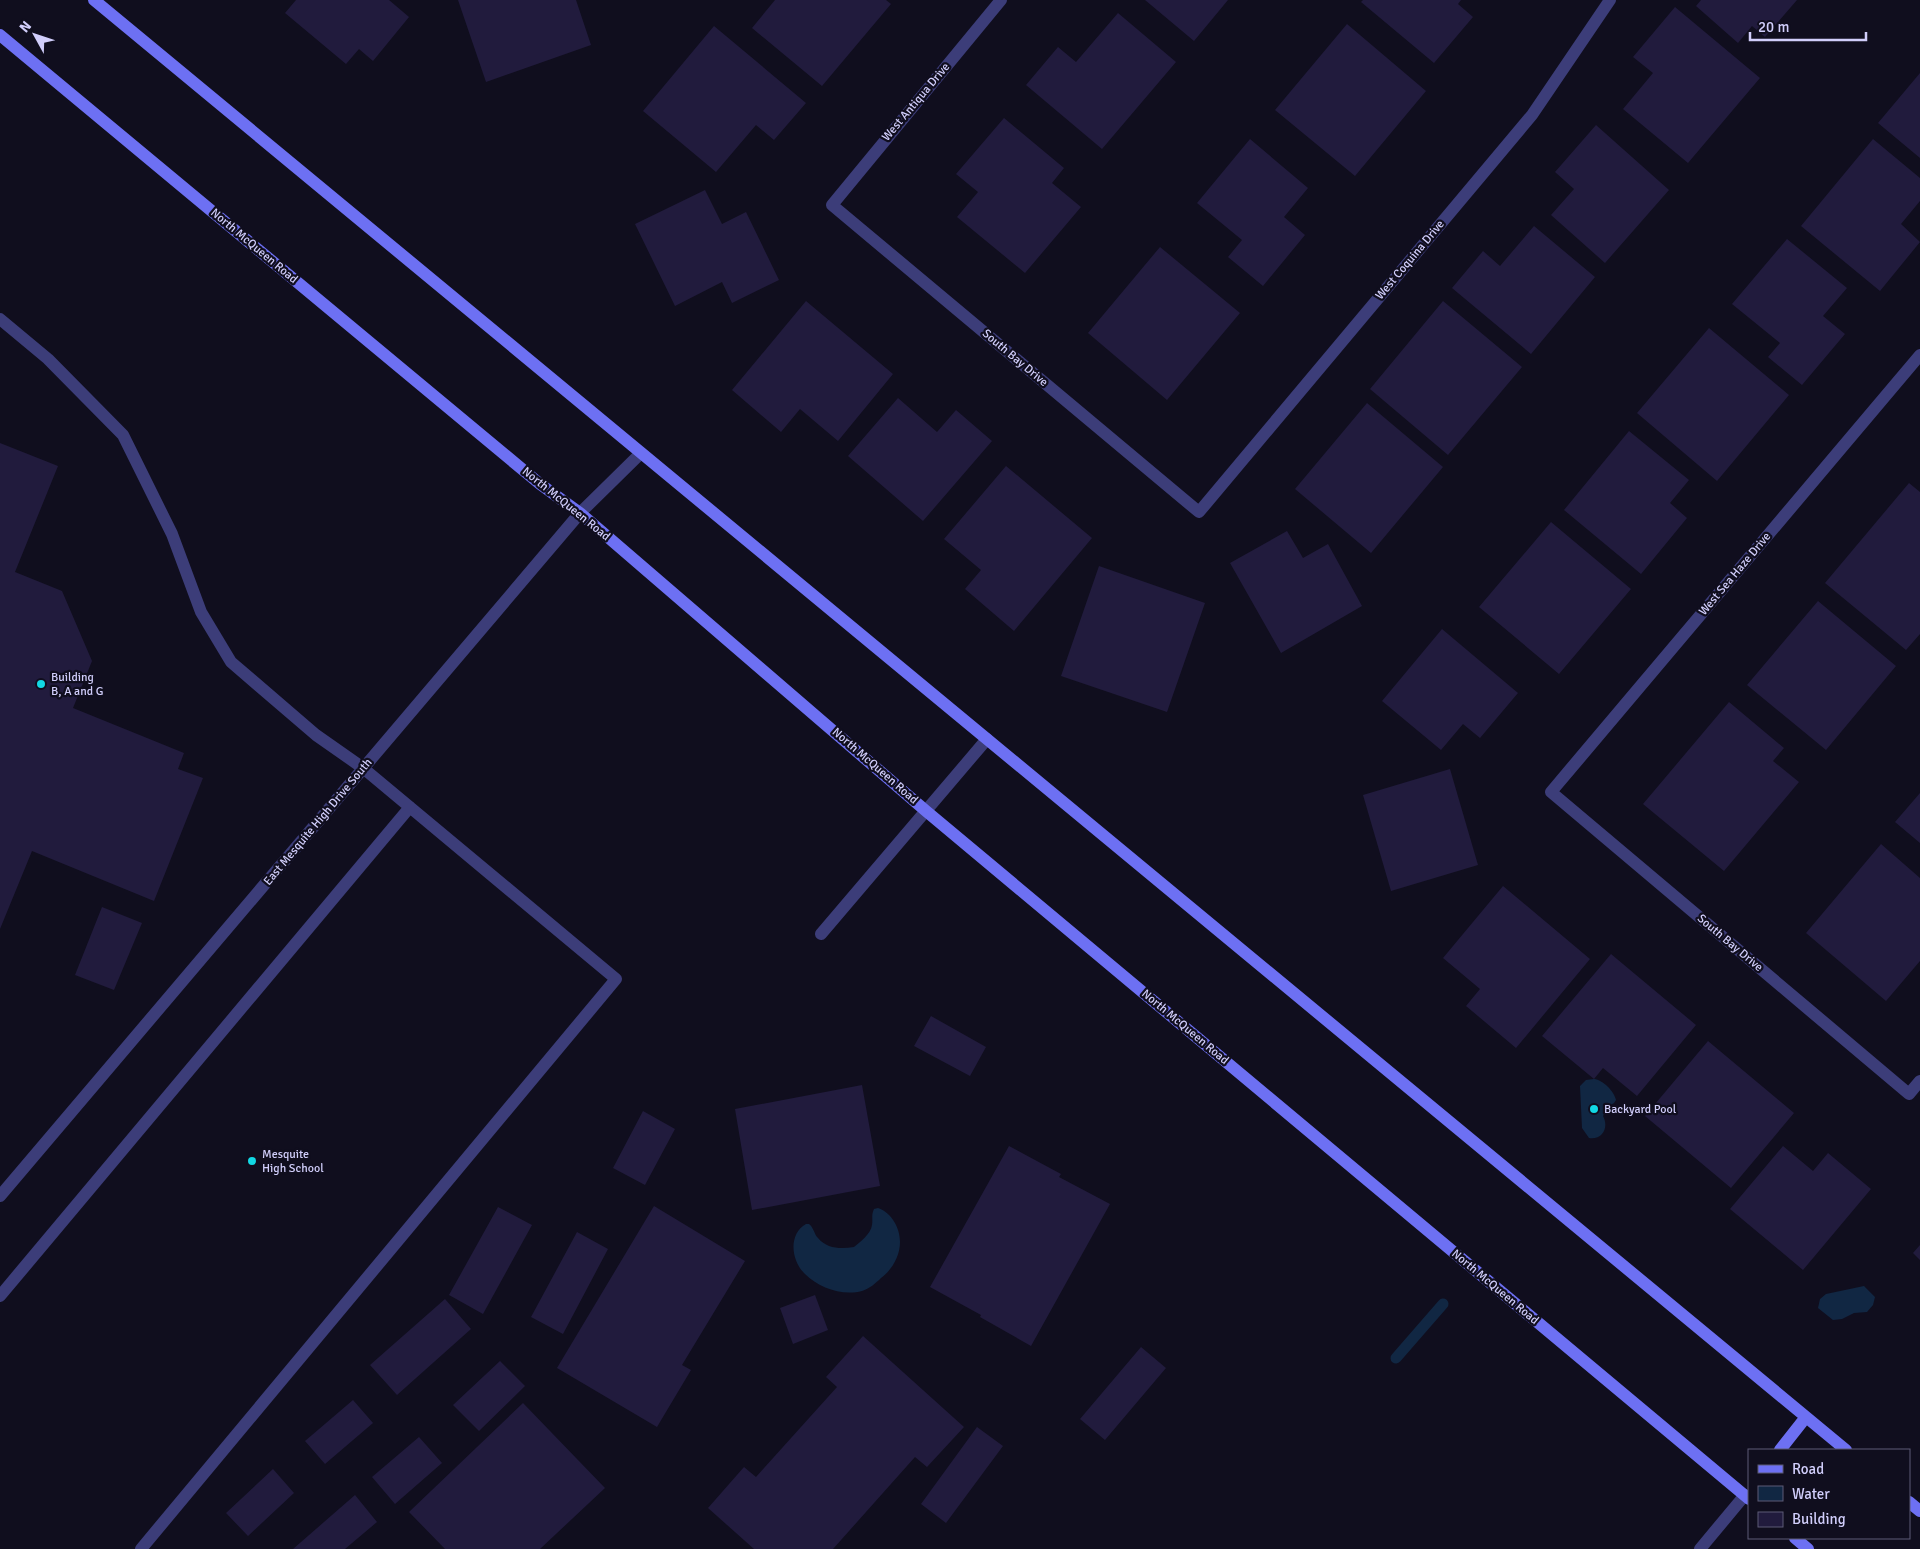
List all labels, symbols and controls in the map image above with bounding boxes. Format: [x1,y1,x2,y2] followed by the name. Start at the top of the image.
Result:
[10,10,60,60] north arrow
[1750,10,1866,42] scale bar
[16,18,35,36] text: N
[1758,18,1789,36] text: 20 m
[879,60,953,144] street label: West Antiqua Drive
[207,205,301,287] street label: North McQueen Road
[1372,217,1448,303] street label: West Coquina Drive
[979,326,1051,390] street label: South Bay Drive
[519,464,613,544] street label: North McQueen Road
[1696,529,1774,619] street label: West Sea Haze Drive
[51,670,103,699] place label: Building B, A and G
[35,678,47,690] marker: Building B, A and G
[829,725,921,807] street label: North McQueen Road
[260,755,376,889] street label: East Mesquite High Drive South
[1694,911,1766,975] street label: South Bay Drive
[1138,986,1232,1068] street label: North McQueen Road
[1604,1102,1677,1117] place label: Backyard Pool
[1588,1103,1600,1115] marker: Backyard Pool
[262,1147,324,1176] place label: Mesquite High School
[246,1155,258,1167] marker: Mesquite High School
[1448,1246,1542,1328] street label: North McQueen Road
[1748,1449,1910,1539] legend
[1792,1460,1824,1478] text: Road
[1792,1485,1830,1503] text: Water
[1792,1510,1846,1528] text: Building

